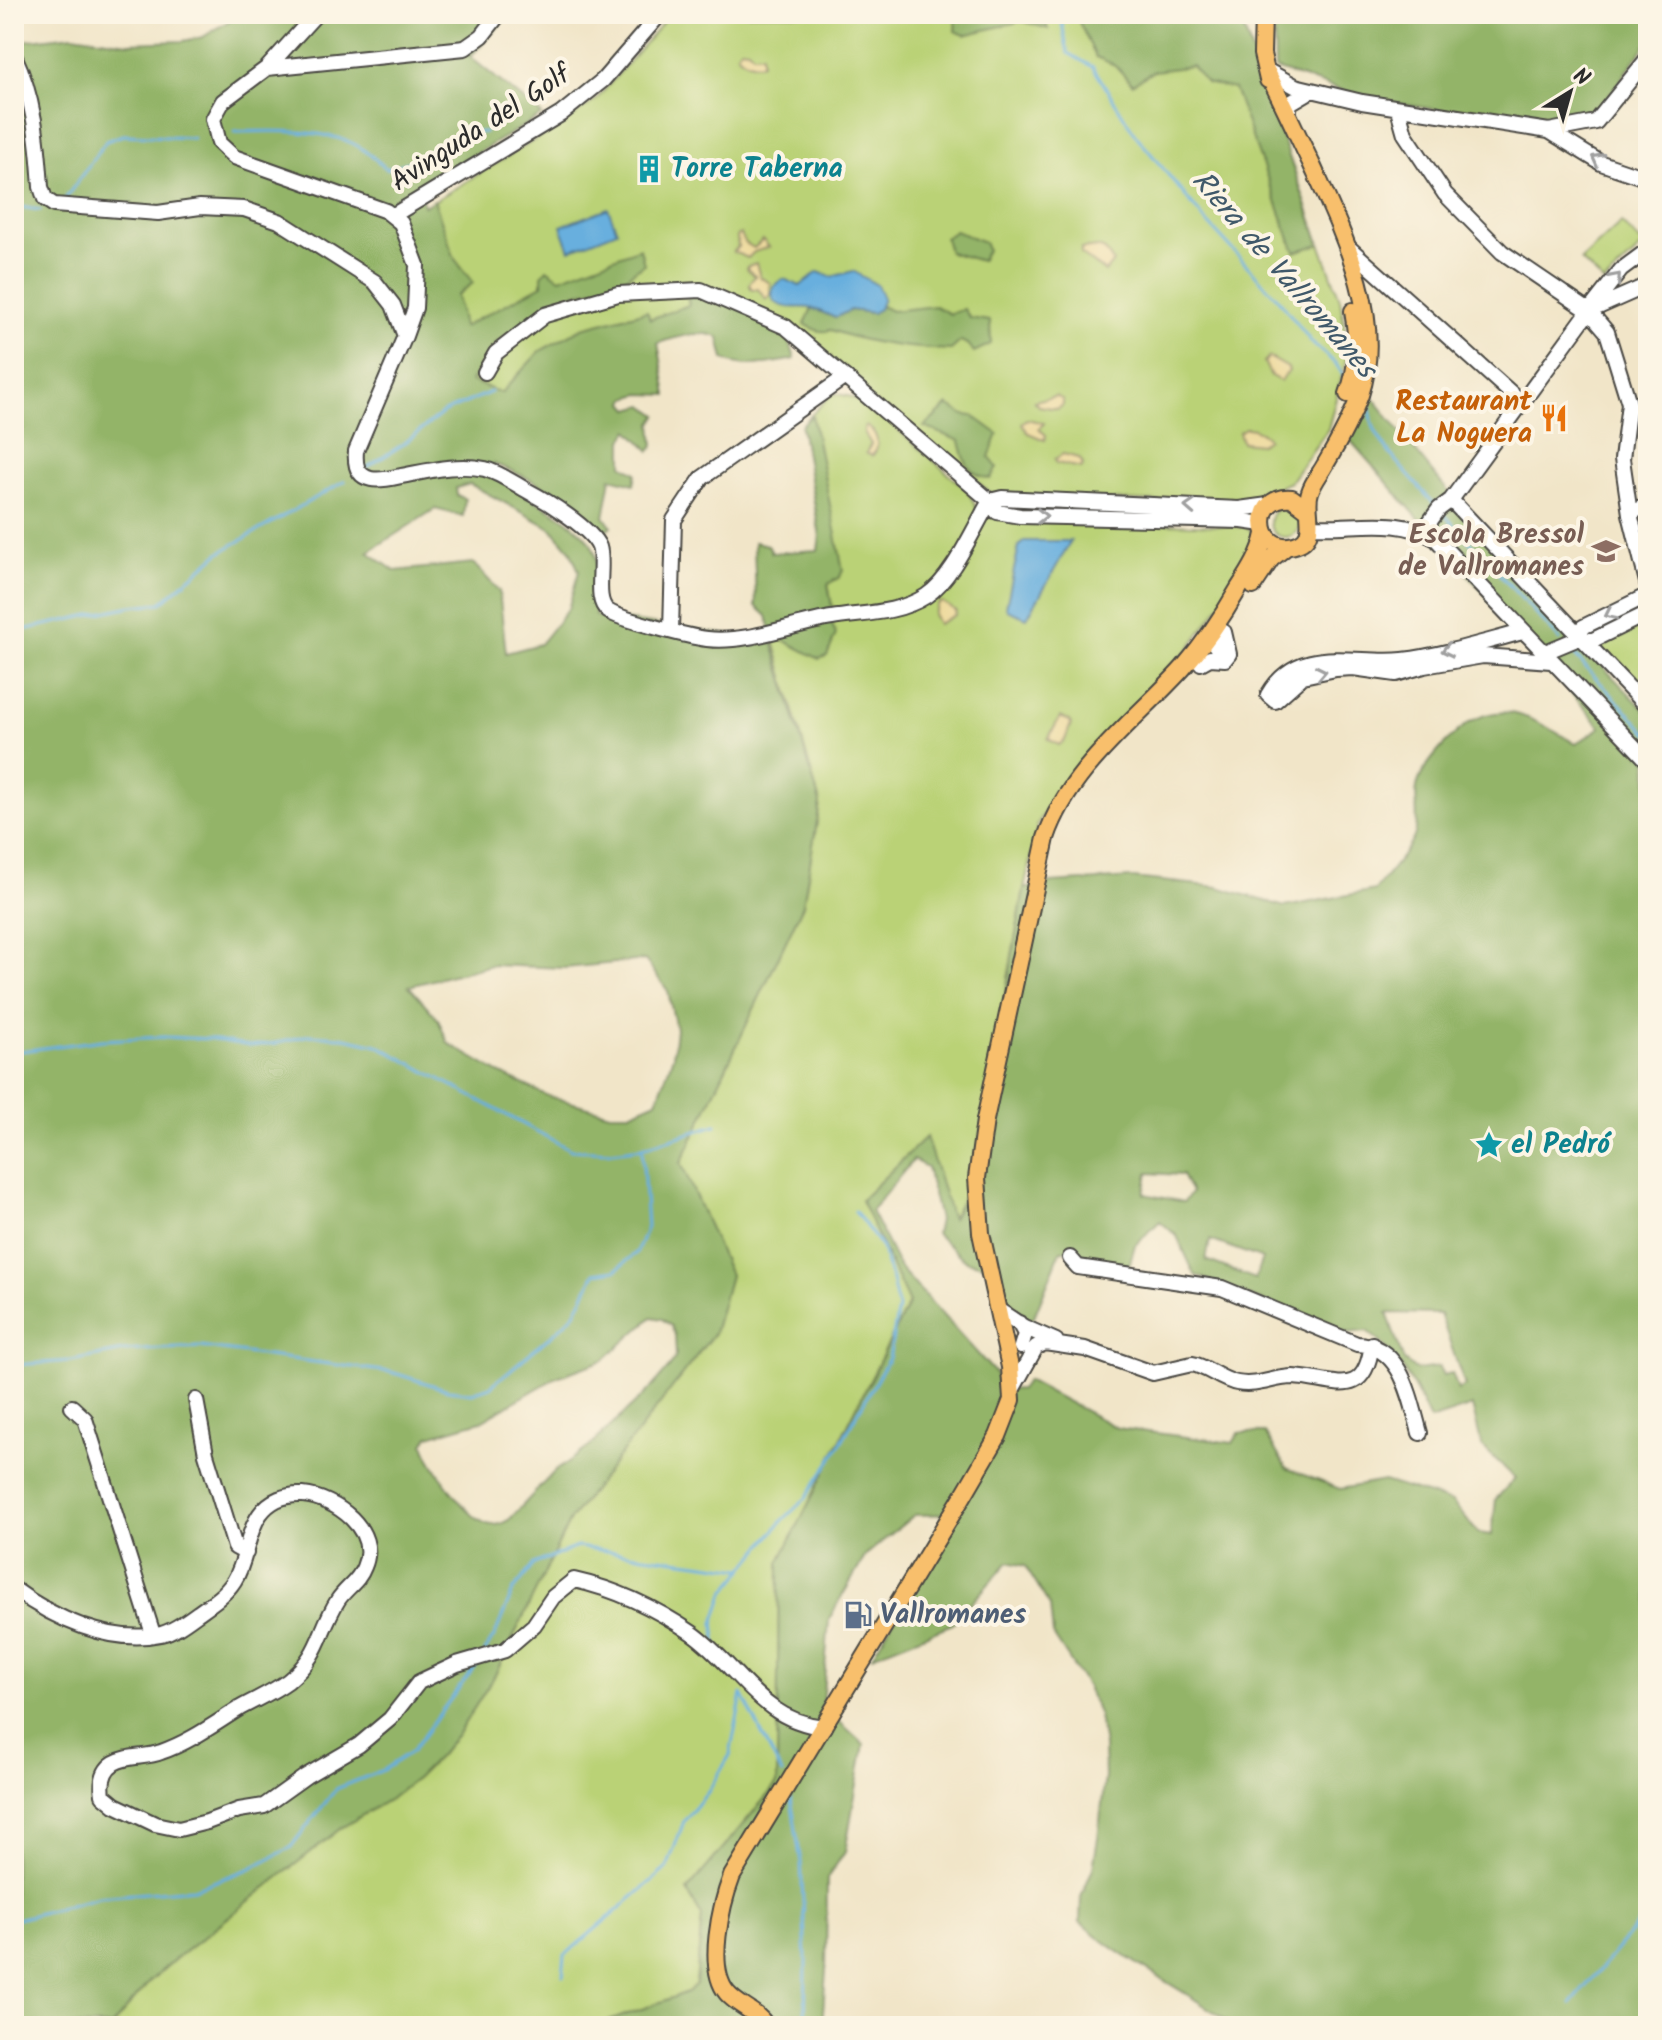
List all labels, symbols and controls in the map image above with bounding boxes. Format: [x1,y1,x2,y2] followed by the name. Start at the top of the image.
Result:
[382,52,582,204] street label: Avinguda del Golf
[1530,52,1610,132] north arrow
[1564,60,1597,96] text: N
[671,147,843,192] place label: Torre Taberna
[634,154,664,184] building icon: Torre Taberna
[1591,154,1605,169] one-way arrow
[1179,160,1390,392] water label: Riera de Vallromanes
[1606,272,1621,287] one-way arrow
[1395,380,1532,457] place label: Restaurant La Noguera
[1539,403,1569,433] restaurant icon: Restaurant La Noguera
[1183,498,1196,515] one-way arrow
[1036,508,1049,525] one-way arrow
[1398,513,1585,590] place label: Escola Bressol de Vallromanes
[1591,536,1621,566] school or university icon: Escola Bressol de Vallromanes
[1604,604,1619,619] one-way arrow
[1441,641,1454,658] one-way arrow
[1314,664,1328,681] one-way arrow
[1511,1123,1612,1168] place label: el Pedró
[1474,1130,1504,1160] place icon: el Pedró
[880,1593,1026,1638] place label: Vallromanes
[843,1600,873,1630] fuel station icon: Vallromanes

